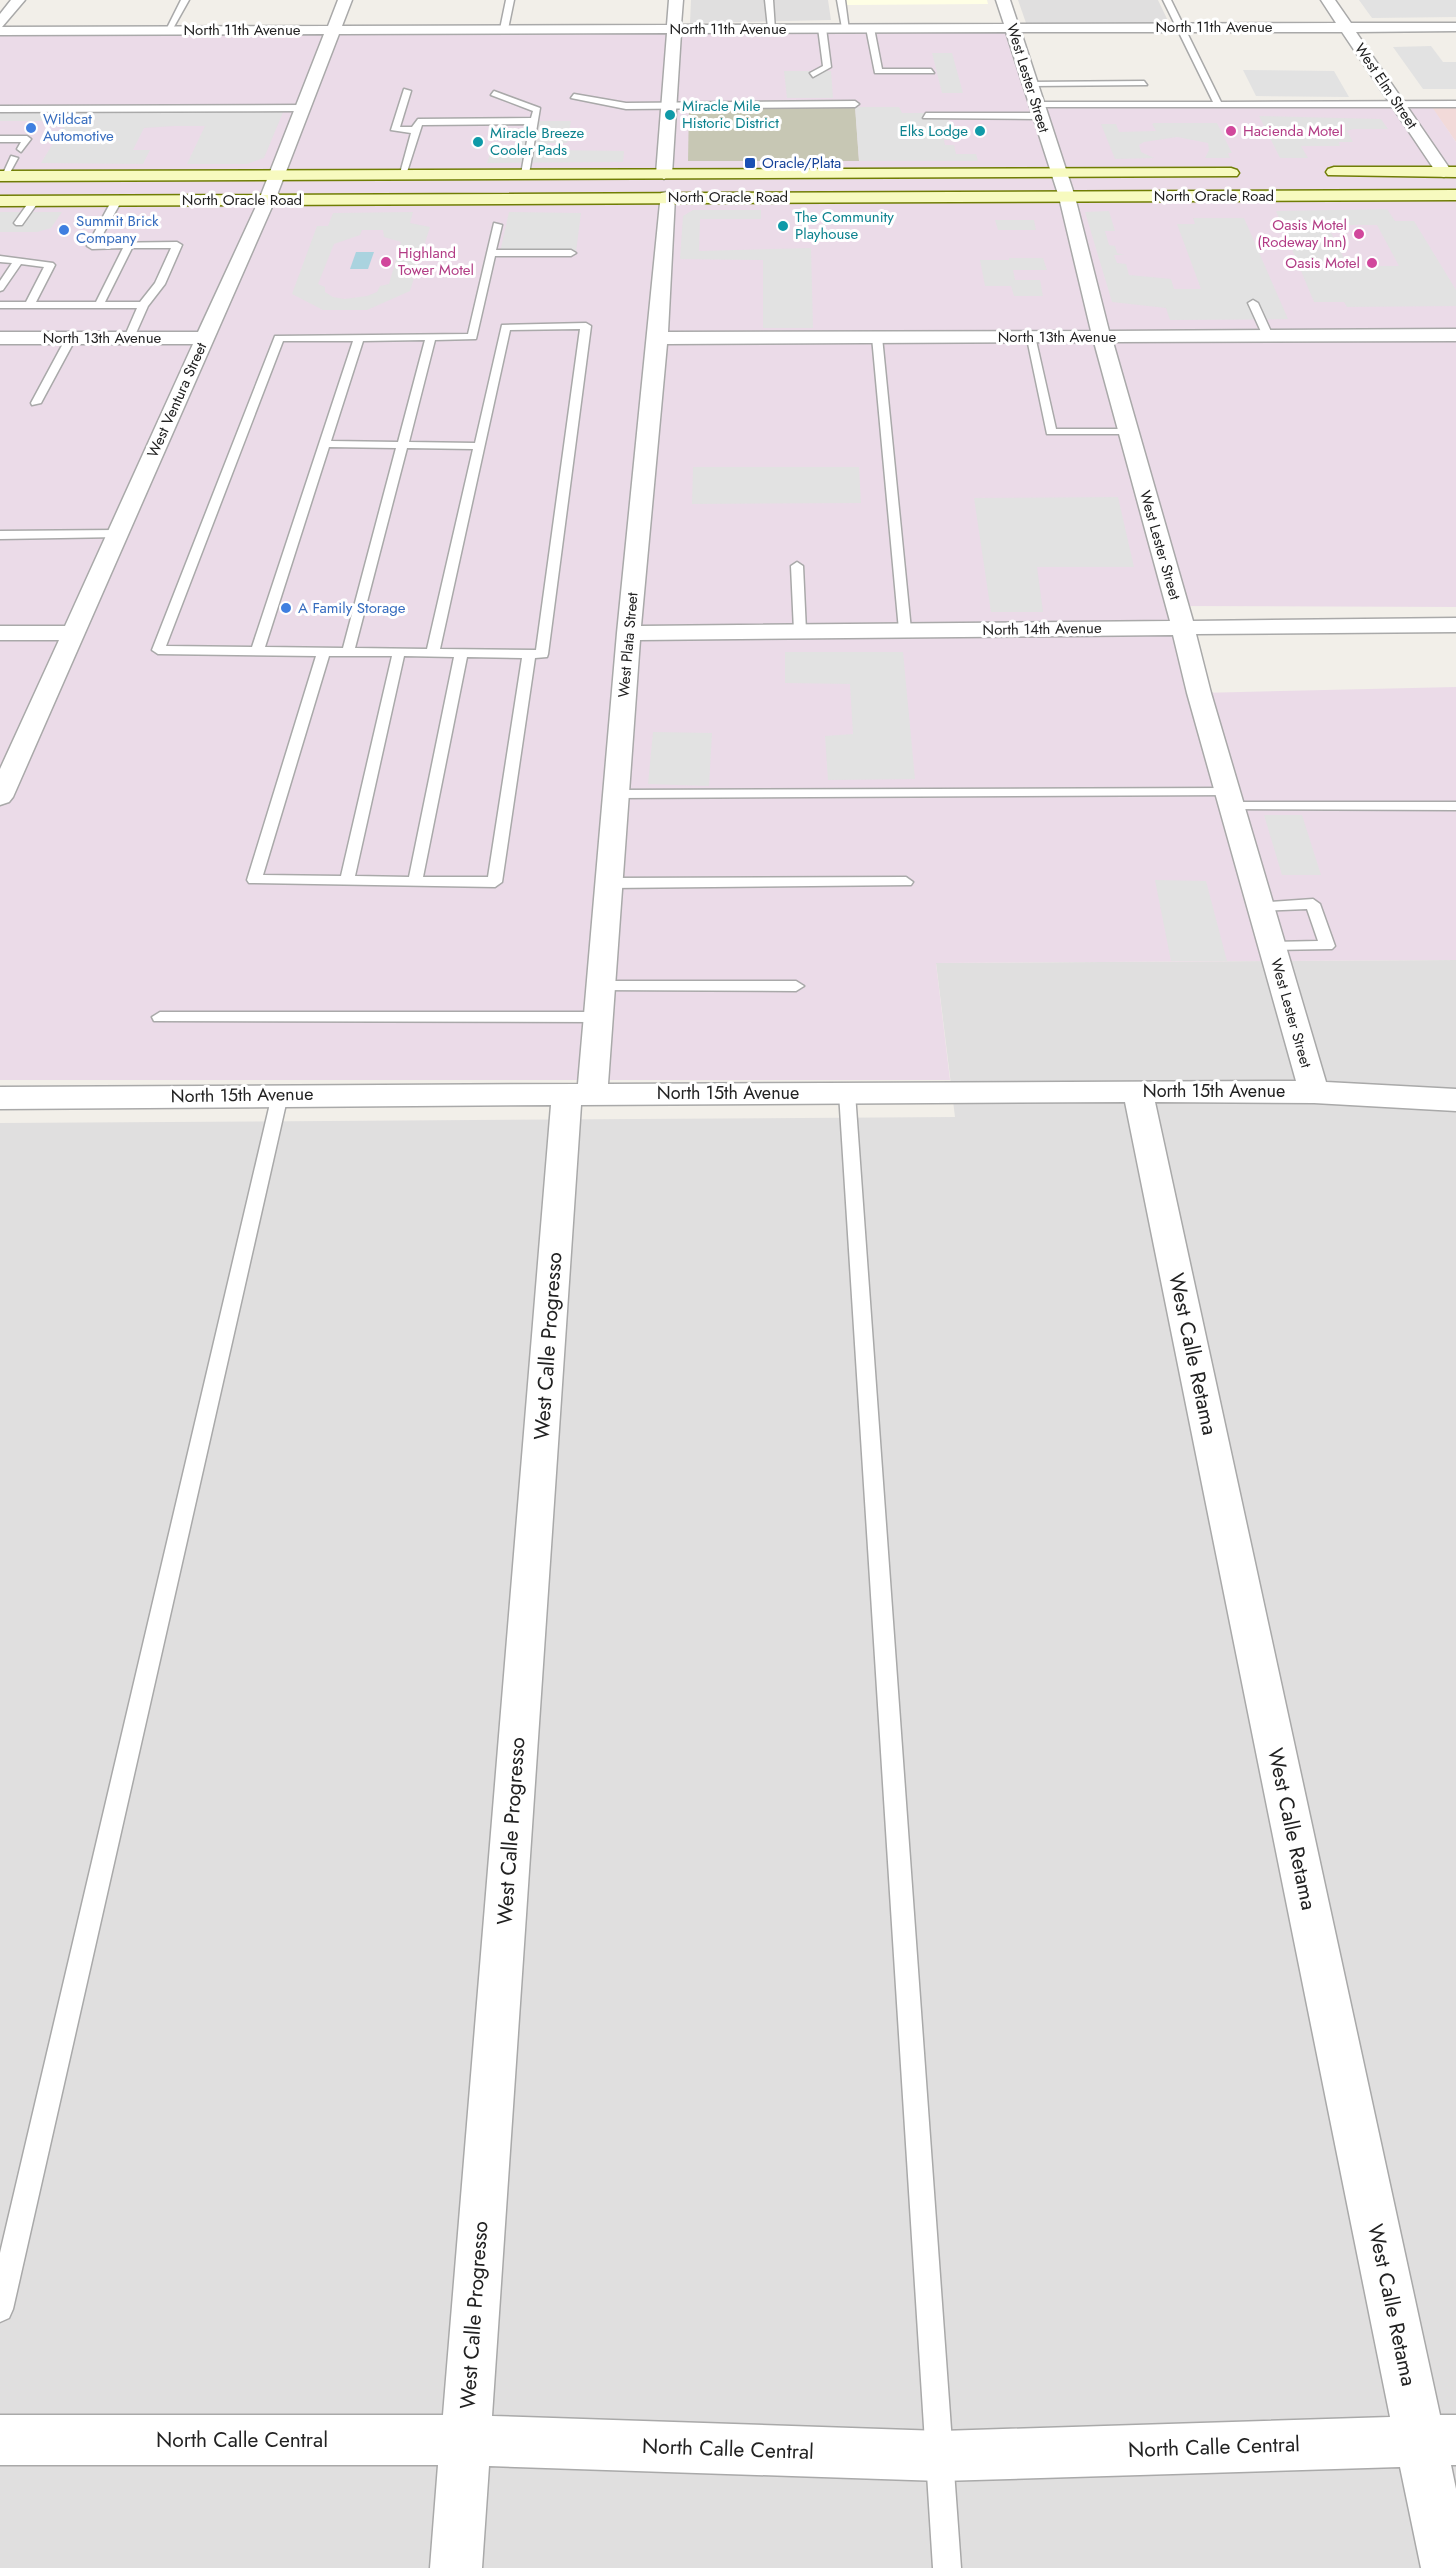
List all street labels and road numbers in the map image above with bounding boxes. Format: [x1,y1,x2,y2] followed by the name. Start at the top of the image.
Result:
[1155,16,1273,38] street label: North 11th Avenue
[669,18,787,40] street label: North 11th Avenue
[183,19,301,41] street label: North 11th Avenue
[1001,21,1055,136] street label: West Lester Street
[1349,39,1423,134] street label: West Elm Street
[1154,185,1274,207] street label: North Oracle Road
[668,186,788,208] street label: North Oracle Road
[182,189,302,211] street label: North Oracle Road
[998,326,1117,348] street label: North 13th Avenue
[43,327,162,349] street label: North 13th Avenue
[142,339,212,461] street label: West Ventura Street
[1134,488,1186,603] street label: West Lester Street
[612,591,644,699] street label: West Plata Street
[982,617,1102,641] street label: North 14th Avenue
[1265,956,1317,1071] street label: West Lester Street
[1143,1078,1285,1104] street label: North 15th Avenue
[657,1080,799,1106] street label: North 15th Avenue
[170,1081,314,1109] street label: North 15th Avenue
[526,1251,570,1441] street label: West Calle Progresso
[1161,1270,1225,1438] street label: West Calle Retama
[489,1736,533,1926] street label: West Calle Progresso
[1260,1745,1324,1913] street label: West Calle Retama
[452,2220,496,2410] street label: West Calle Progresso
[1360,2221,1424,2389] street label: West Calle Retama
[156,2425,328,2455] street label: North Calle Central
[1128,2429,1300,2465] street label: North Calle Central
[642,2431,814,2467] street label: North Calle Central

